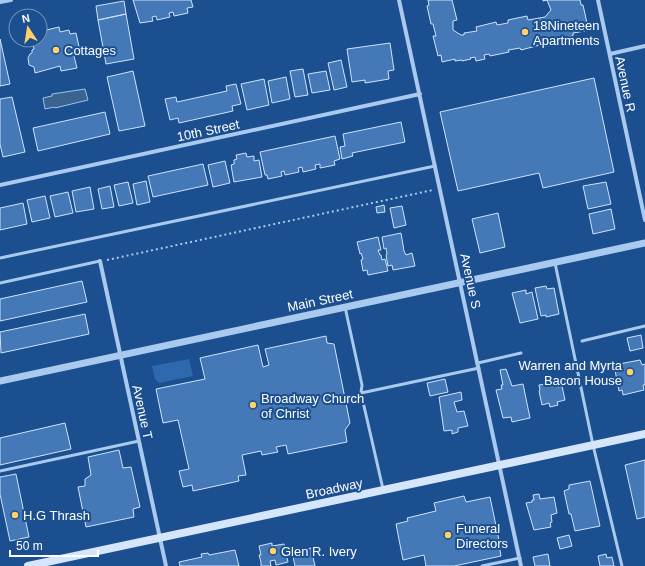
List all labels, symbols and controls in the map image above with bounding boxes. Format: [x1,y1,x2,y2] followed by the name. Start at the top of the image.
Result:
[8,8,48,48] north arrow
[21,12,31,25] text: N
[533,18,600,48] place label: 18Nineteen Apartments
[520,27,530,37] marker: 18Nineteen Apartments
[64,43,117,58] place label: Cottages
[51,45,61,55] marker: Cottages
[612,55,639,113] street label: Avenue R
[175,116,241,144] street label: 10th Street
[457,252,484,310] street label: Avenue S
[286,286,355,315] street label: Main Street
[518,358,623,388] place label: Warren and Myrta Bacon House
[625,367,635,377] marker: Warren and Myrta Bacon House
[129,384,156,441] street label: Avenue T
[261,391,364,421] place label: Broadway Church of Christ
[248,400,258,410] marker: Broadway Church of Christ
[304,475,364,502] street label: Broadway
[23,508,90,523] place label: H.G Thrash
[10,510,20,520] marker: H.G Thrash
[456,521,509,551] place label: Funeral Directors
[443,530,453,540] marker: Funeral Directors
[10,532,98,558] scale bar
[16,539,43,553] text: 50 m
[281,544,357,559] place label: Glen R. Ivery
[268,546,278,556] marker: Glen R. Ivery

